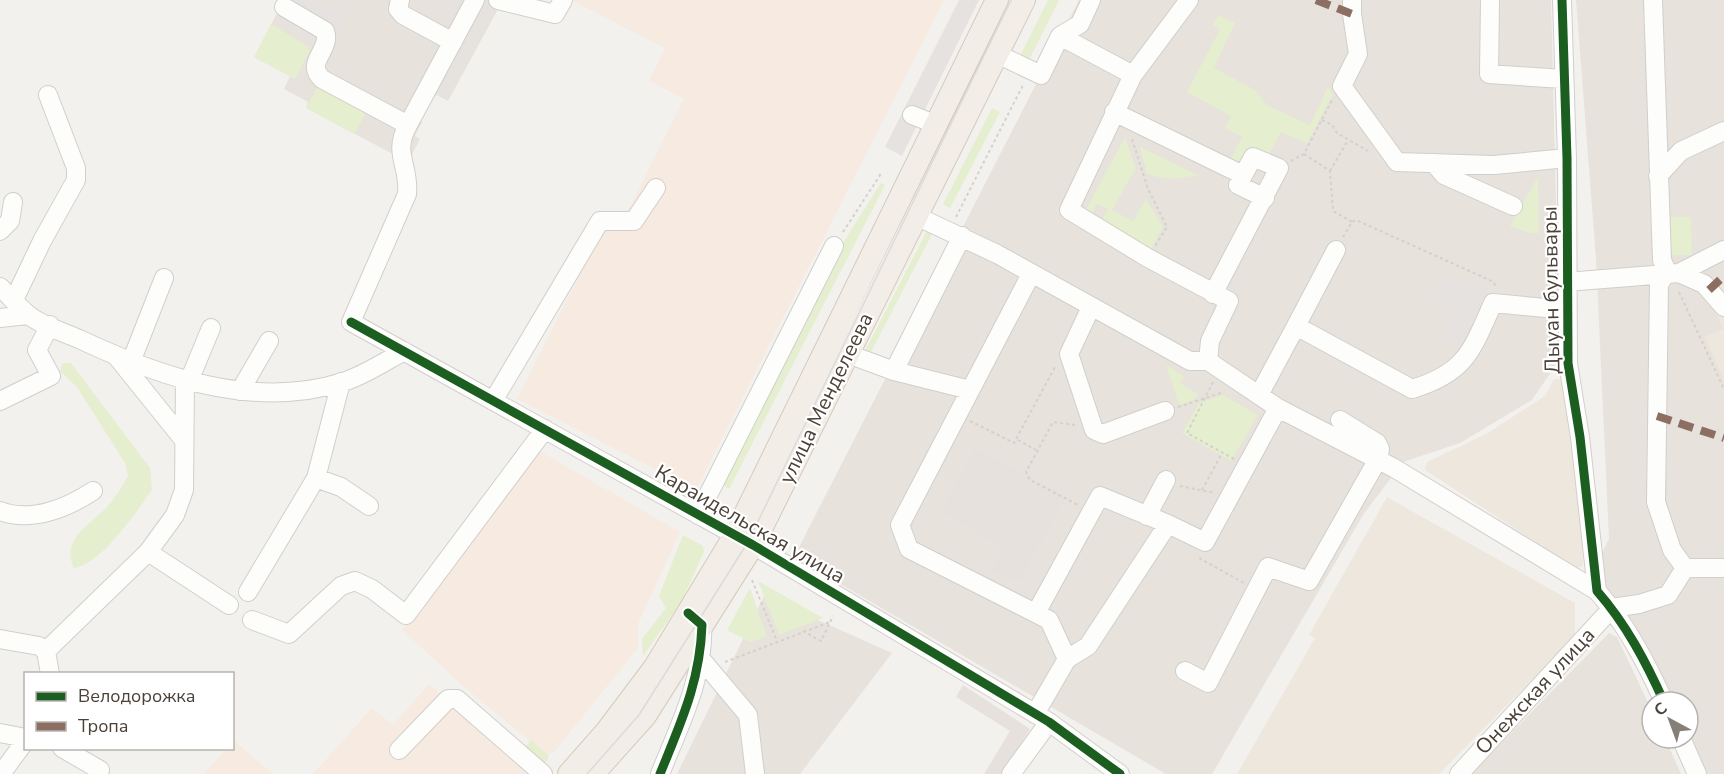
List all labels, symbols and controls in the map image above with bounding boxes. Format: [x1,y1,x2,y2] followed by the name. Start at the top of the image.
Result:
[1536,206,1566,374] street label: Дыуан бульвары
[772,308,880,488] street label: улица Менделеева
[650,458,850,590] street label: Караидельская улица
[1469,622,1601,760] street label: Онежская улица
[24,672,234,750] legend
[78,684,195,708] text: Велодорожка
[1640,690,1700,750] north arrow
[1649,697,1672,721] text: С
[78,714,129,738] text: Тропа

